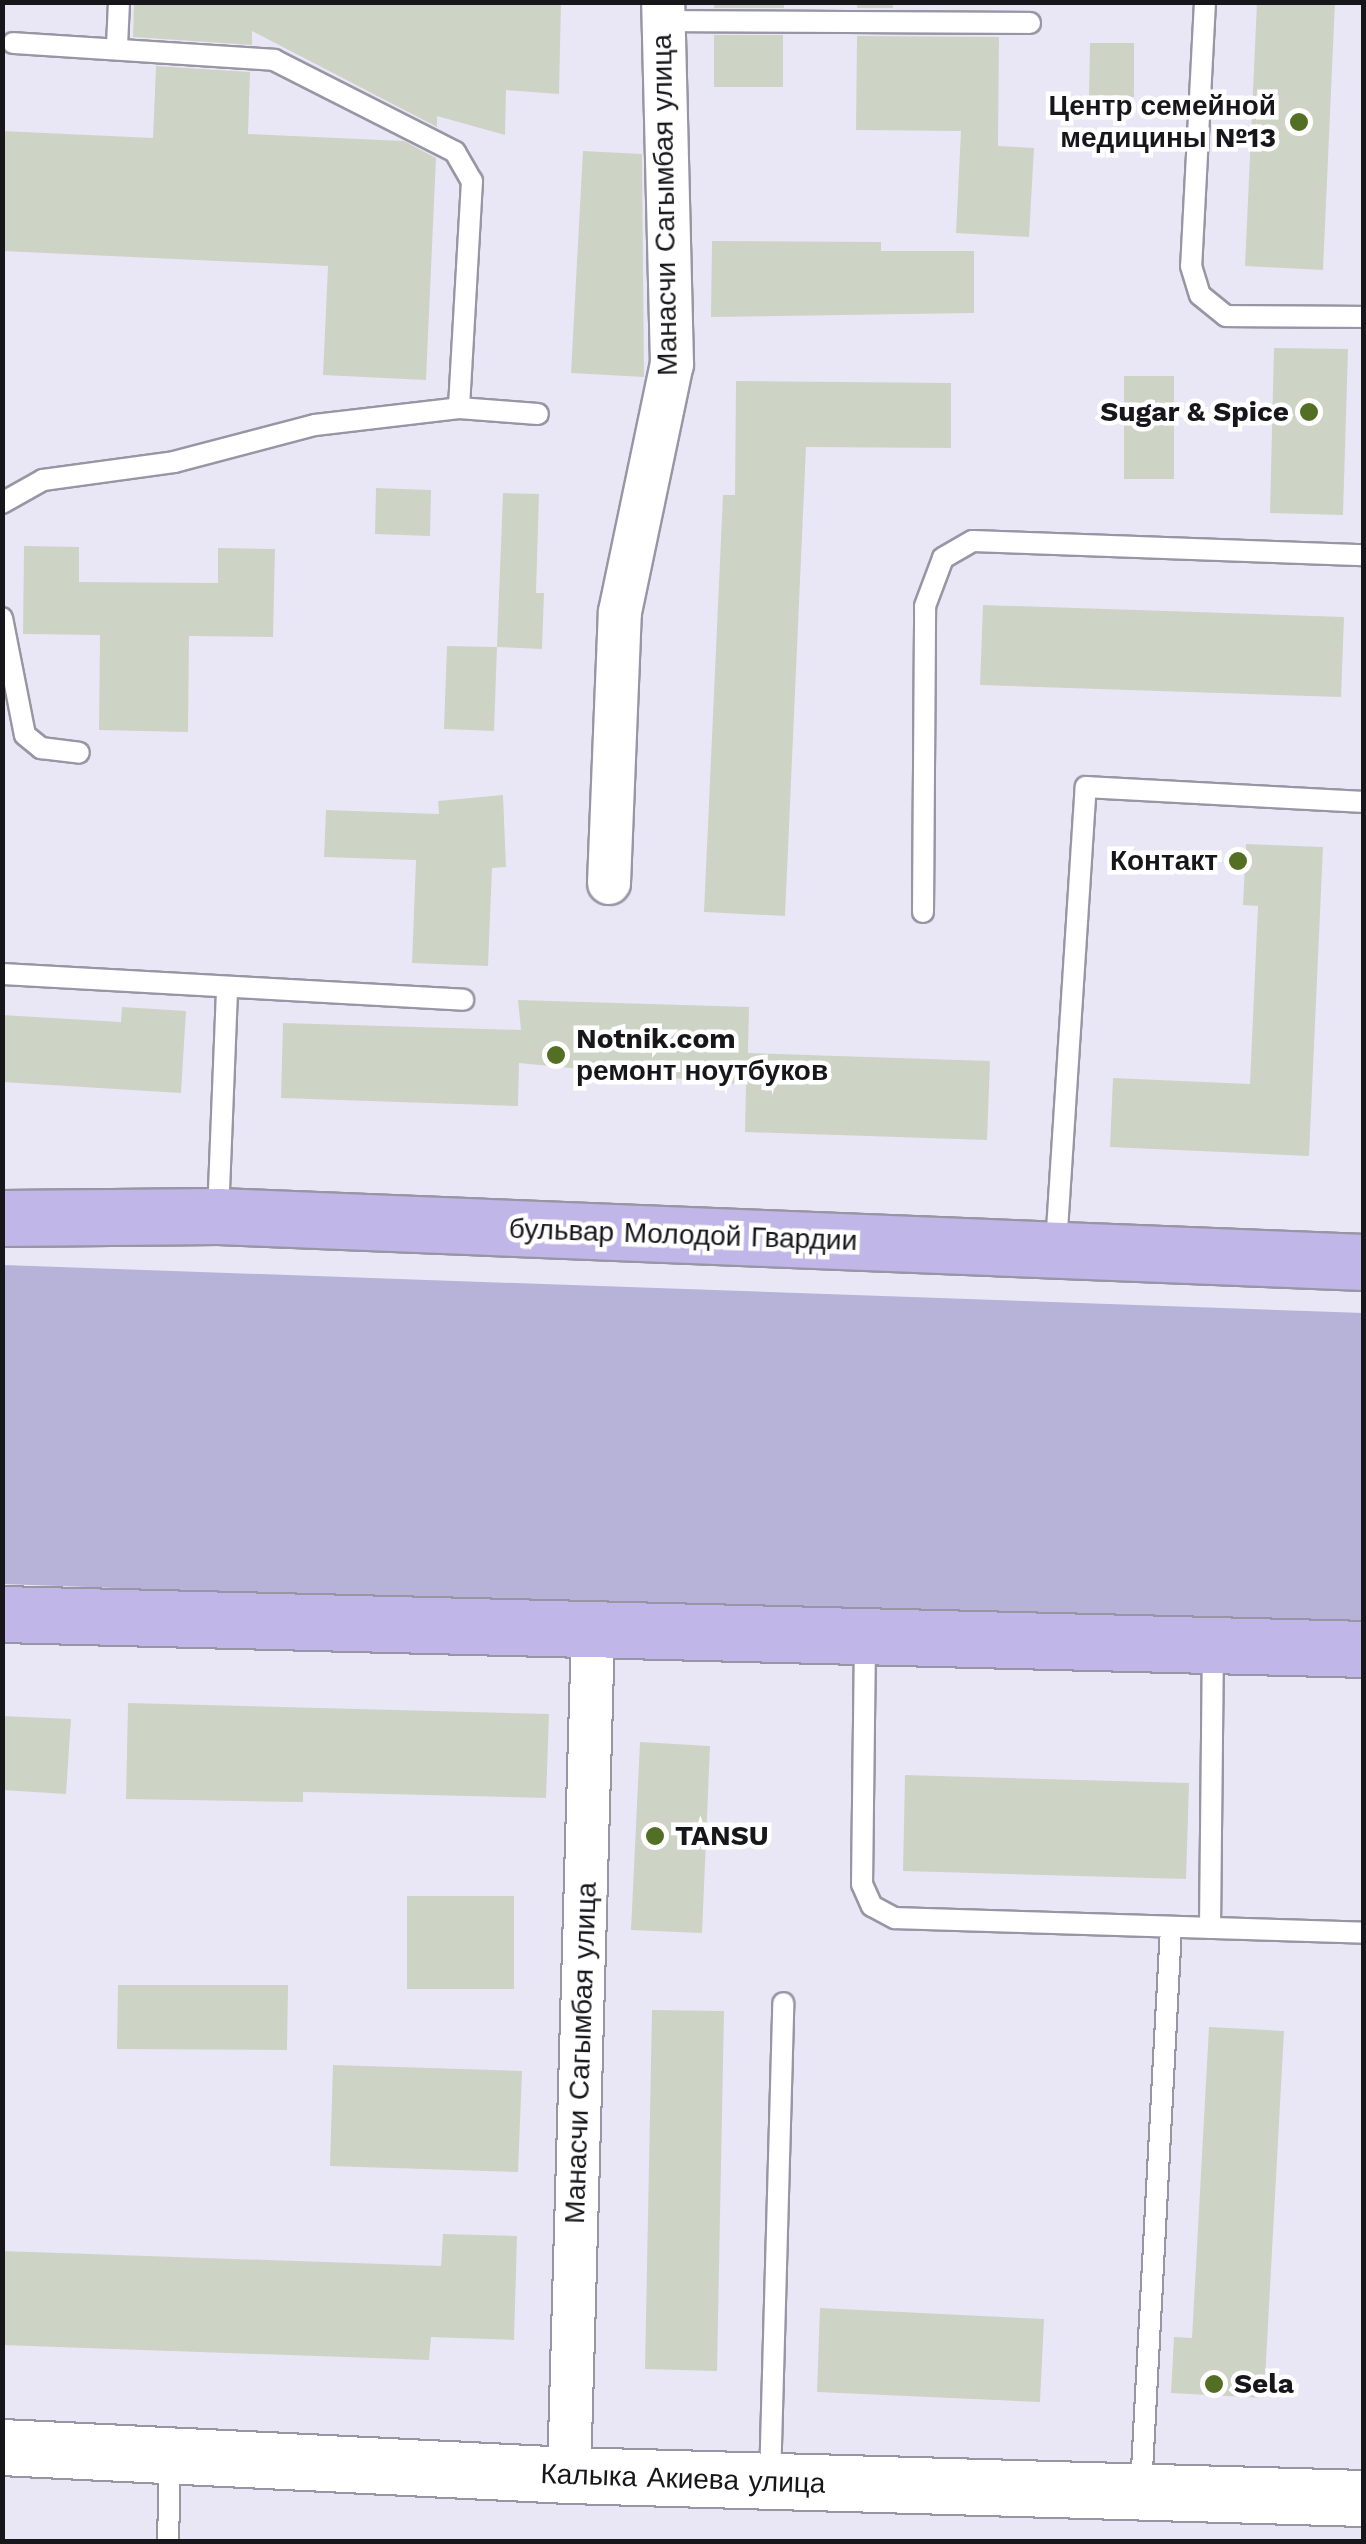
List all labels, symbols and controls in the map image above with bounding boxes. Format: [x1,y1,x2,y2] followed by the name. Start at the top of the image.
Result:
[645,34,685,376] street label: Манасчи Сагымбая улица
[1048,89,1276,155] place label: Центр семейной медицины №13
[1286,109,1312,135] marker: Центр семейной медицины №13
[1100,395,1289,429] place label: Sugar & Spice
[1298,401,1320,423] marker: Sugar & Spice
[1110,844,1218,878] place label: Контакт
[1227,850,1249,872] marker: Контакт
[576,1022,828,1088] place label: Notnik.com ремонт ноутбуков
[545,1044,567,1066] marker: Notnik.com ремонт ноутбуков
[508,1212,858,1258] street label: бульвар Молодой Гвардии
[675,1819,769,1853] place label: TANSU
[644,1825,666,1847] marker: TANSU
[558,1882,604,2224] street label: Манасчи Сагымбая улица
[1234,2367,1294,2401] place label: Sela
[1203,2373,1225,2395] marker: Sela
[540,2457,826,2501] street label: Калыка Акиева улица

